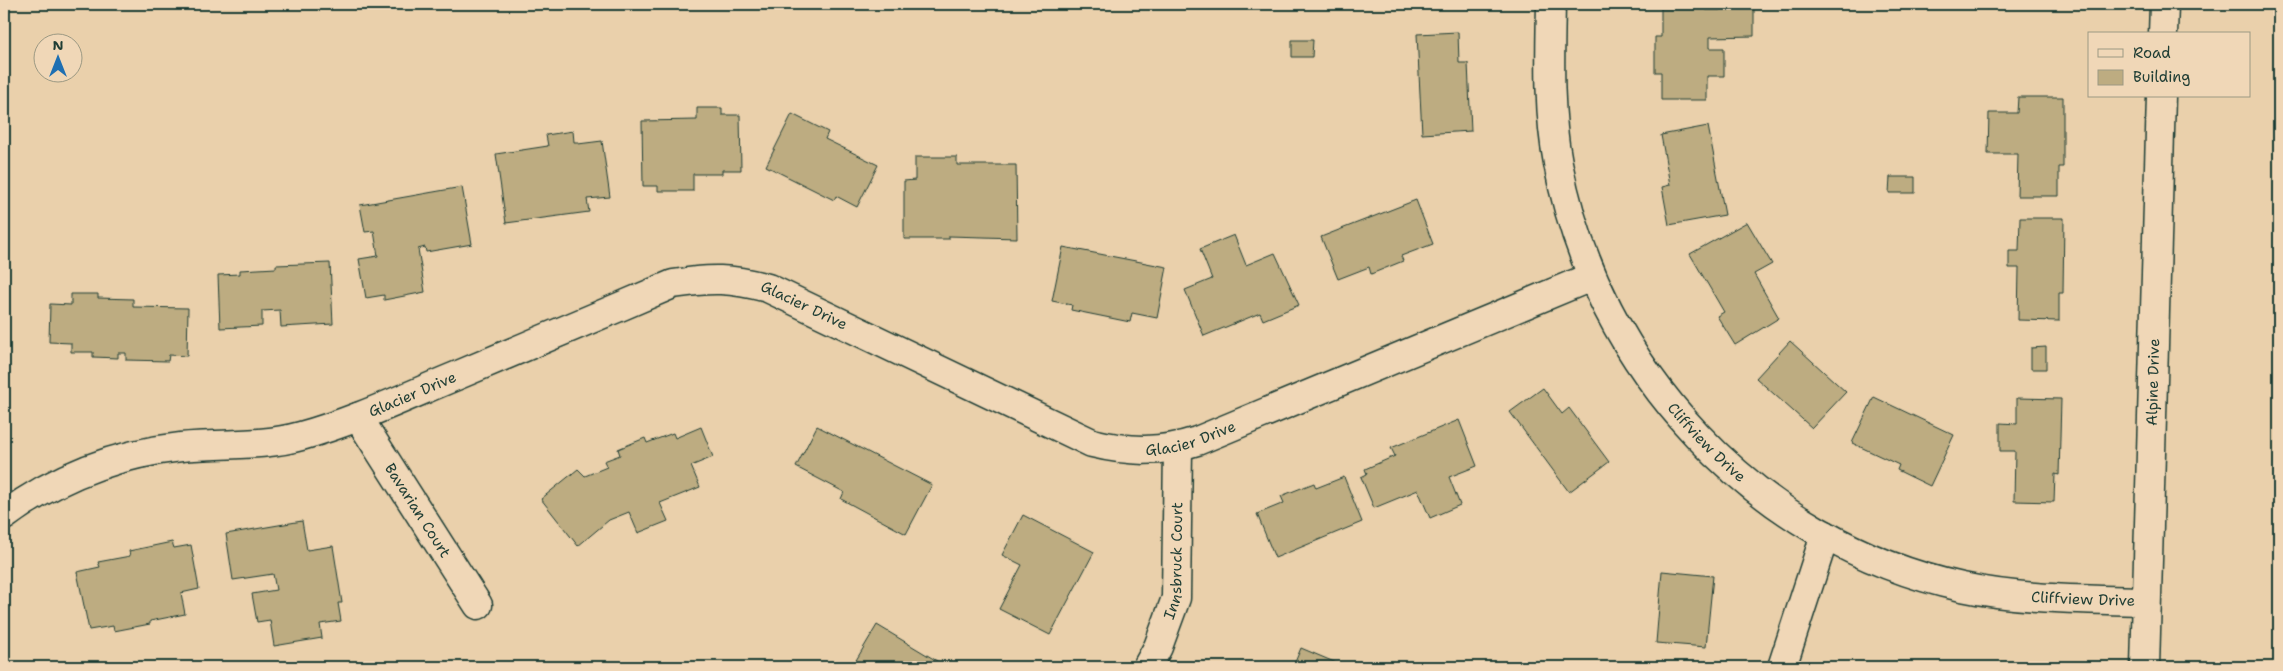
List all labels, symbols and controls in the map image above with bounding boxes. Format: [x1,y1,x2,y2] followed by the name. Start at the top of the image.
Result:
[32,32,82,82] north arrow
[2088,32,2250,98] legend
[52,36,64,54] text: N
[2133,43,2171,63] text: Road
[2133,67,2190,87] text: Building
[759,277,851,334] street label: Glacier Drive
[2142,338,2164,426] street label: Alpine Drive
[366,367,459,422] street label: Glacier Drive
[1663,398,1750,487] street label: Cliffview Drive
[1145,416,1239,460] street label: Glacier Drive
[380,460,455,562] street label: Bavarian Court
[1159,502,1187,622] street label: Innsbruck Court
[2030,587,2135,611] street label: Cliffview Drive

